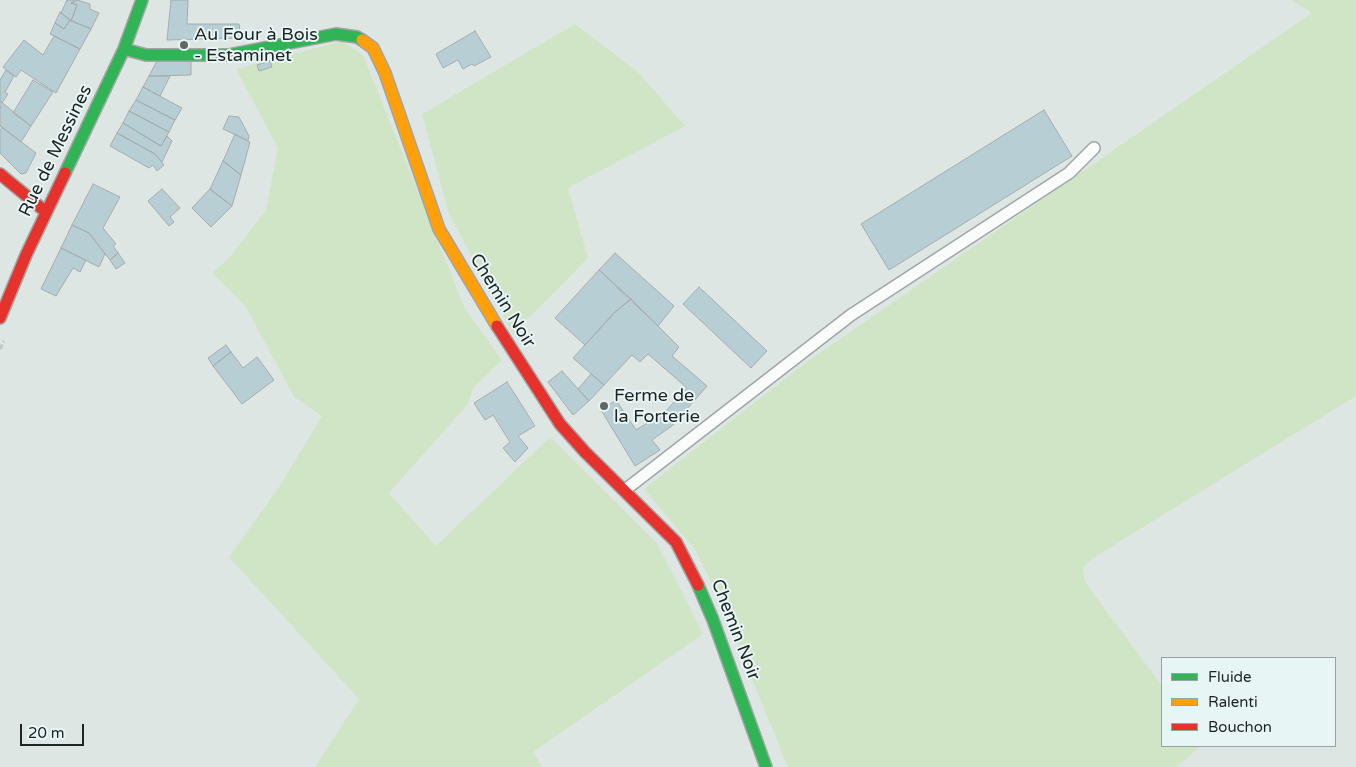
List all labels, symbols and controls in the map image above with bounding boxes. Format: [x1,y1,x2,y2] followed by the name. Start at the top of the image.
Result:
[194,24,318,66] place label: Au Four à Bois - Estaminet
[178,39,190,51] marker: Au Four à Bois - Estaminet
[15,82,97,220] street label: Rue de Messines
[465,250,539,352] street label: Chemin Noir
[614,385,700,428] place label: Ferme de la Forterie
[598,400,610,412] marker: Ferme de la Forterie
[706,576,764,684] street label: Chemin Noir
[1161,657,1336,747] legend
[1208,668,1252,686] text: Fluide
[1208,693,1258,711] text: Ralenti
[22,714,86,746] scale bar
[1208,718,1272,736] text: Bouchon
[28,724,65,742] text: 20 m

